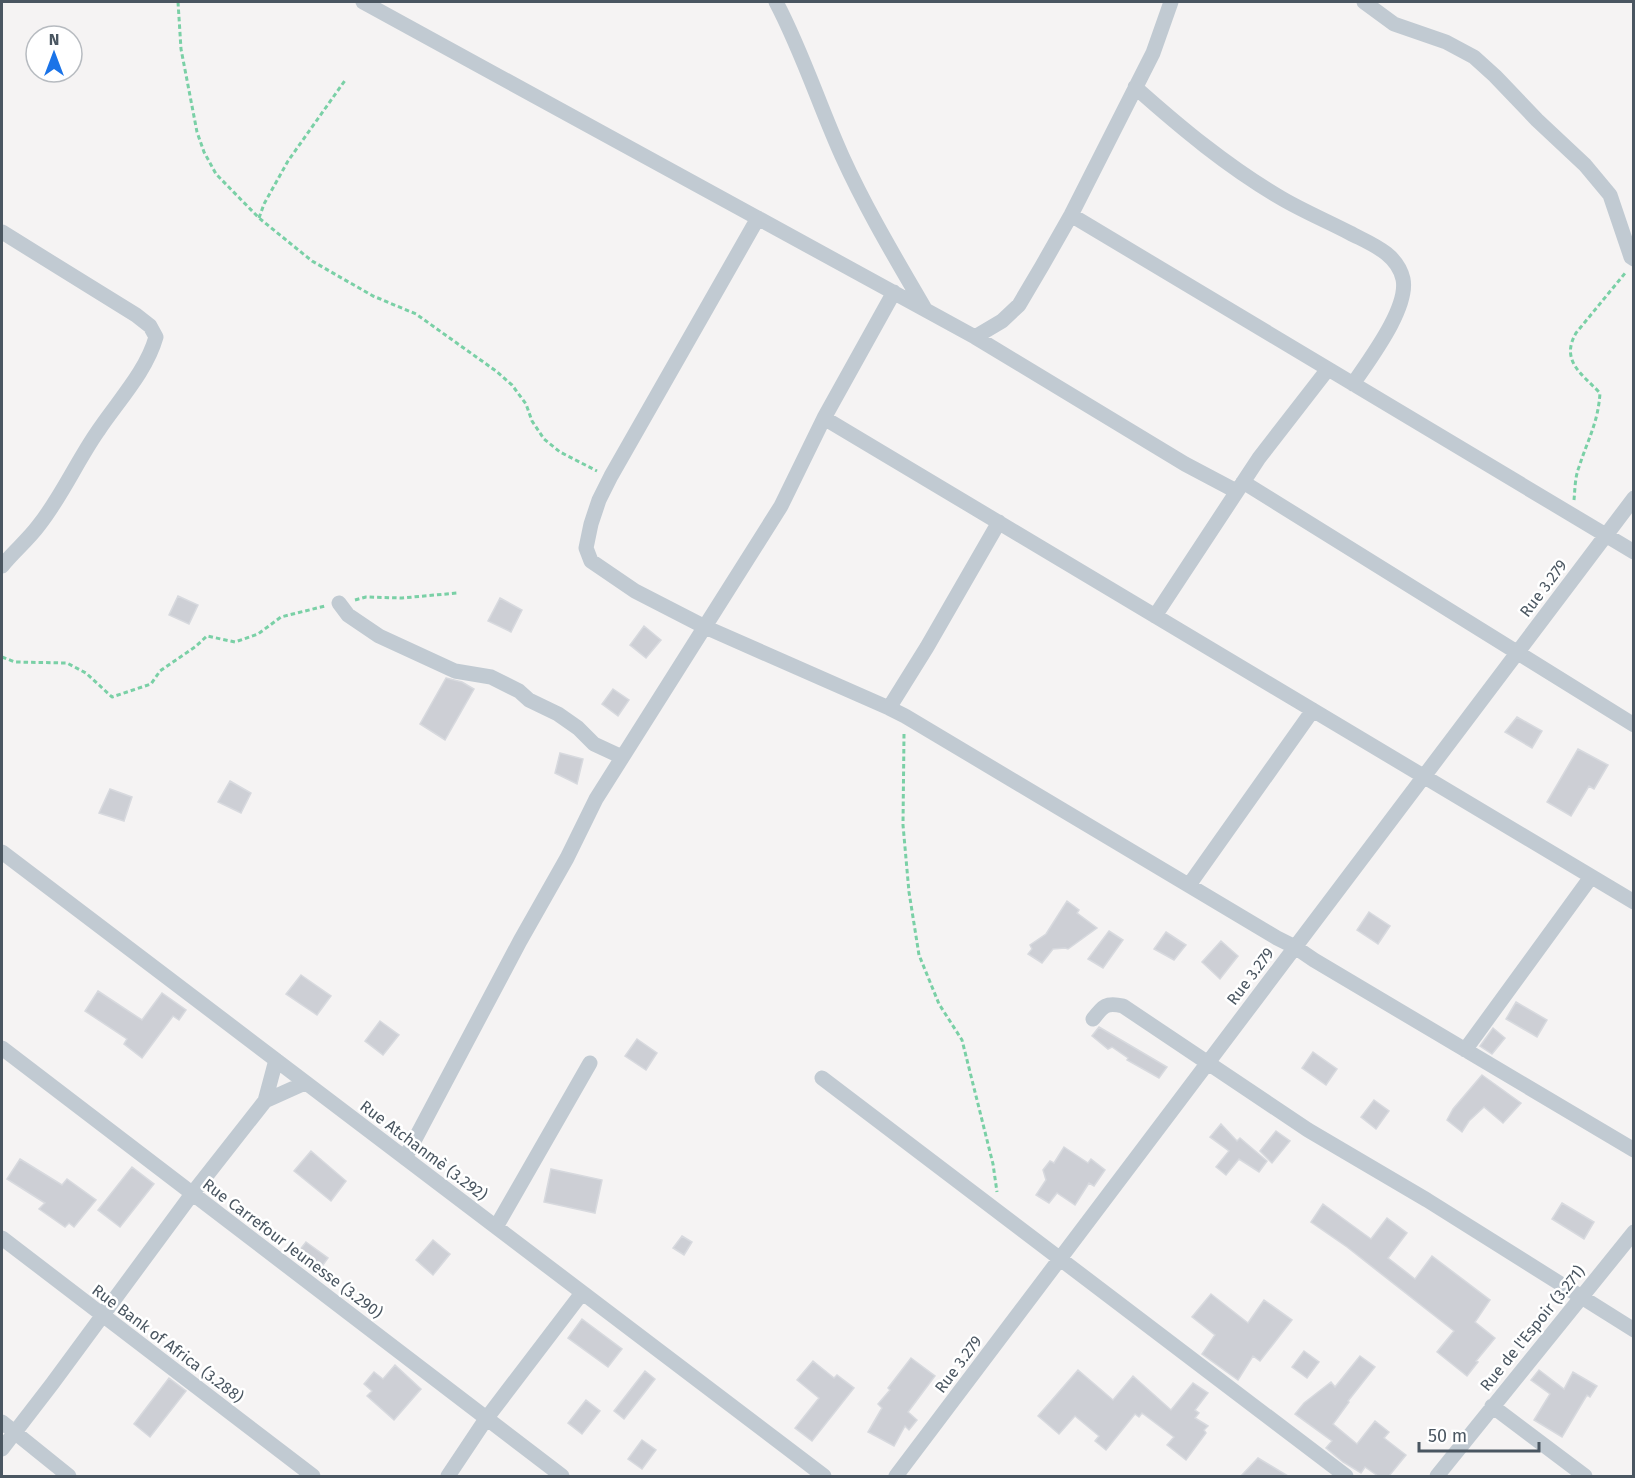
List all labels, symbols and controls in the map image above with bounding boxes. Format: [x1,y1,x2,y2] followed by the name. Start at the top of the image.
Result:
[24,24,84,84] north arrow
[49,30,59,49] text: N
[1516,556,1571,621] street label: Rue 3.279
[1223,944,1278,1009] street label: Rue 3.279
[356,1096,491,1204] street label: Rue Atchanmè (3.292)
[199,1175,386,1322] street label: Rue Carrefour Jeunesse (3.290)
[1476,1262,1589,1395] street label: Rue de l'Espoir (3.271)
[88,1280,247,1407] street label: Rue Bank of Africa (3.288)
[931,1332,986,1397] street label: Rue 3.279
[1419,1415,1539,1453] scale bar
[1428,1425,1467,1447] text: 50 m

